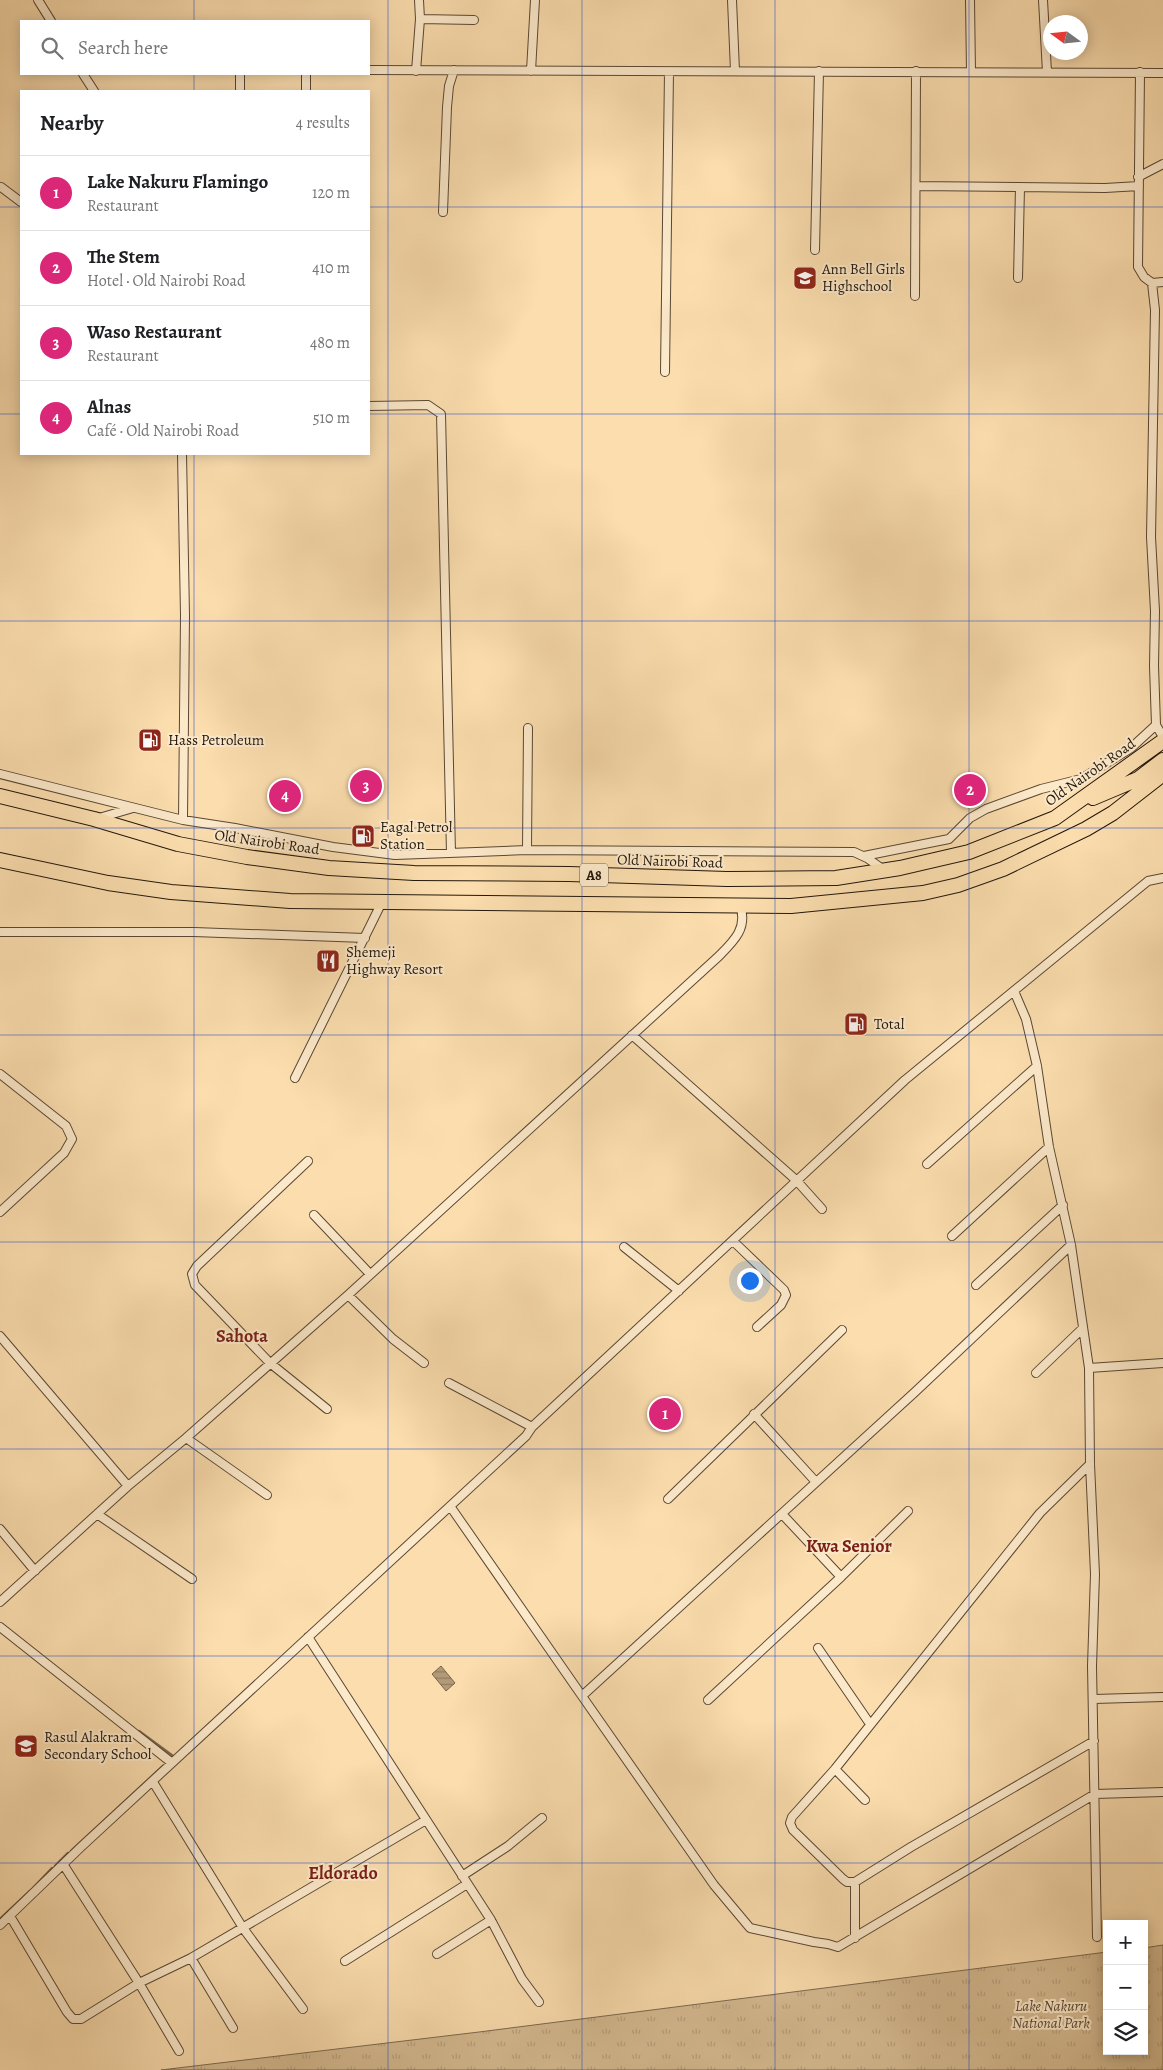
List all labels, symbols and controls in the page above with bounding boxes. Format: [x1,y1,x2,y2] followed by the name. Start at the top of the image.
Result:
[1043,15,1088,60] north arrow
[20,20,370,75] search box
[38,34,66,62] icon: search
[78,35,168,61] text: Search here
[40,109,103,137] text: Nearby
[296,112,350,134] text: 4 results
[87,169,268,195] text: Lake Nakuru Flamingo
[53,182,59,204] text: 1
[312,182,350,204] text: 120 m
[87,195,159,217] text: Restaurant
[87,244,160,270] text: The Stem
[52,257,60,279] text: 2
[312,257,350,279] text: 410 m
[821,259,905,296] place label: Ann Bell Girls Highschool
[792,265,818,291] school or university icon: Ann Bell Girls Highschool
[87,270,246,292] text: Hotel · Old Nairobi Road
[87,319,222,345] text: Waso Restaurant
[53,332,59,354] text: 3
[310,332,350,354] text: 480 m
[87,345,159,367] text: Restaurant
[87,394,131,420] text: Alnas
[52,407,60,429] text: 4
[313,407,350,429] text: 510 m
[87,420,239,442] text: Café · Old Nairobi Road
[137,727,163,753] fuel station icon: Hass Petroleum
[168,730,265,750] place label: Hass Petroleum
[1041,733,1140,811] street label: Old Nairobi Road
[350,767,382,805] pin: 3
[954,771,986,809] pin: 2
[269,777,301,815] pin: 4
[380,817,453,854] place label: Eagal Petrol Station
[350,823,376,849] fuel station icon: Eagal Petrol Station
[213,825,322,859] street label: Old Nairobi Road
[617,849,724,873] street label: Old Nairobi Road
[580,864,608,886] road number: A8
[346,942,443,979] place label: Shemeji Highway Resort
[315,948,341,974] restaurant icon: Shemeji Highway Resort
[843,1011,869,1037] fuel station icon: Total
[874,1014,905,1034] place label: Total
[737,1268,763,1294] your location
[216,1324,268,1348] district label: Sahota
[649,1395,681,1433] pin: 1
[806,1534,893,1558] district label: Kwa Senior
[44,1727,152,1764] place label: Rasul Alakram Secondary School
[13,1733,39,1759] school or university icon: Rasul Alakram Secondary School
[308,1861,378,1885] district label: Eldorado
[1103,1920,1148,2055] map controls
[1103,1920,1148,1965] button: +
[1103,1965,1148,2010] button: −
[1012,1996,1090,2033] park label: Lake Nakuru National Park
[1103,2010,1148,2055] button: layers

